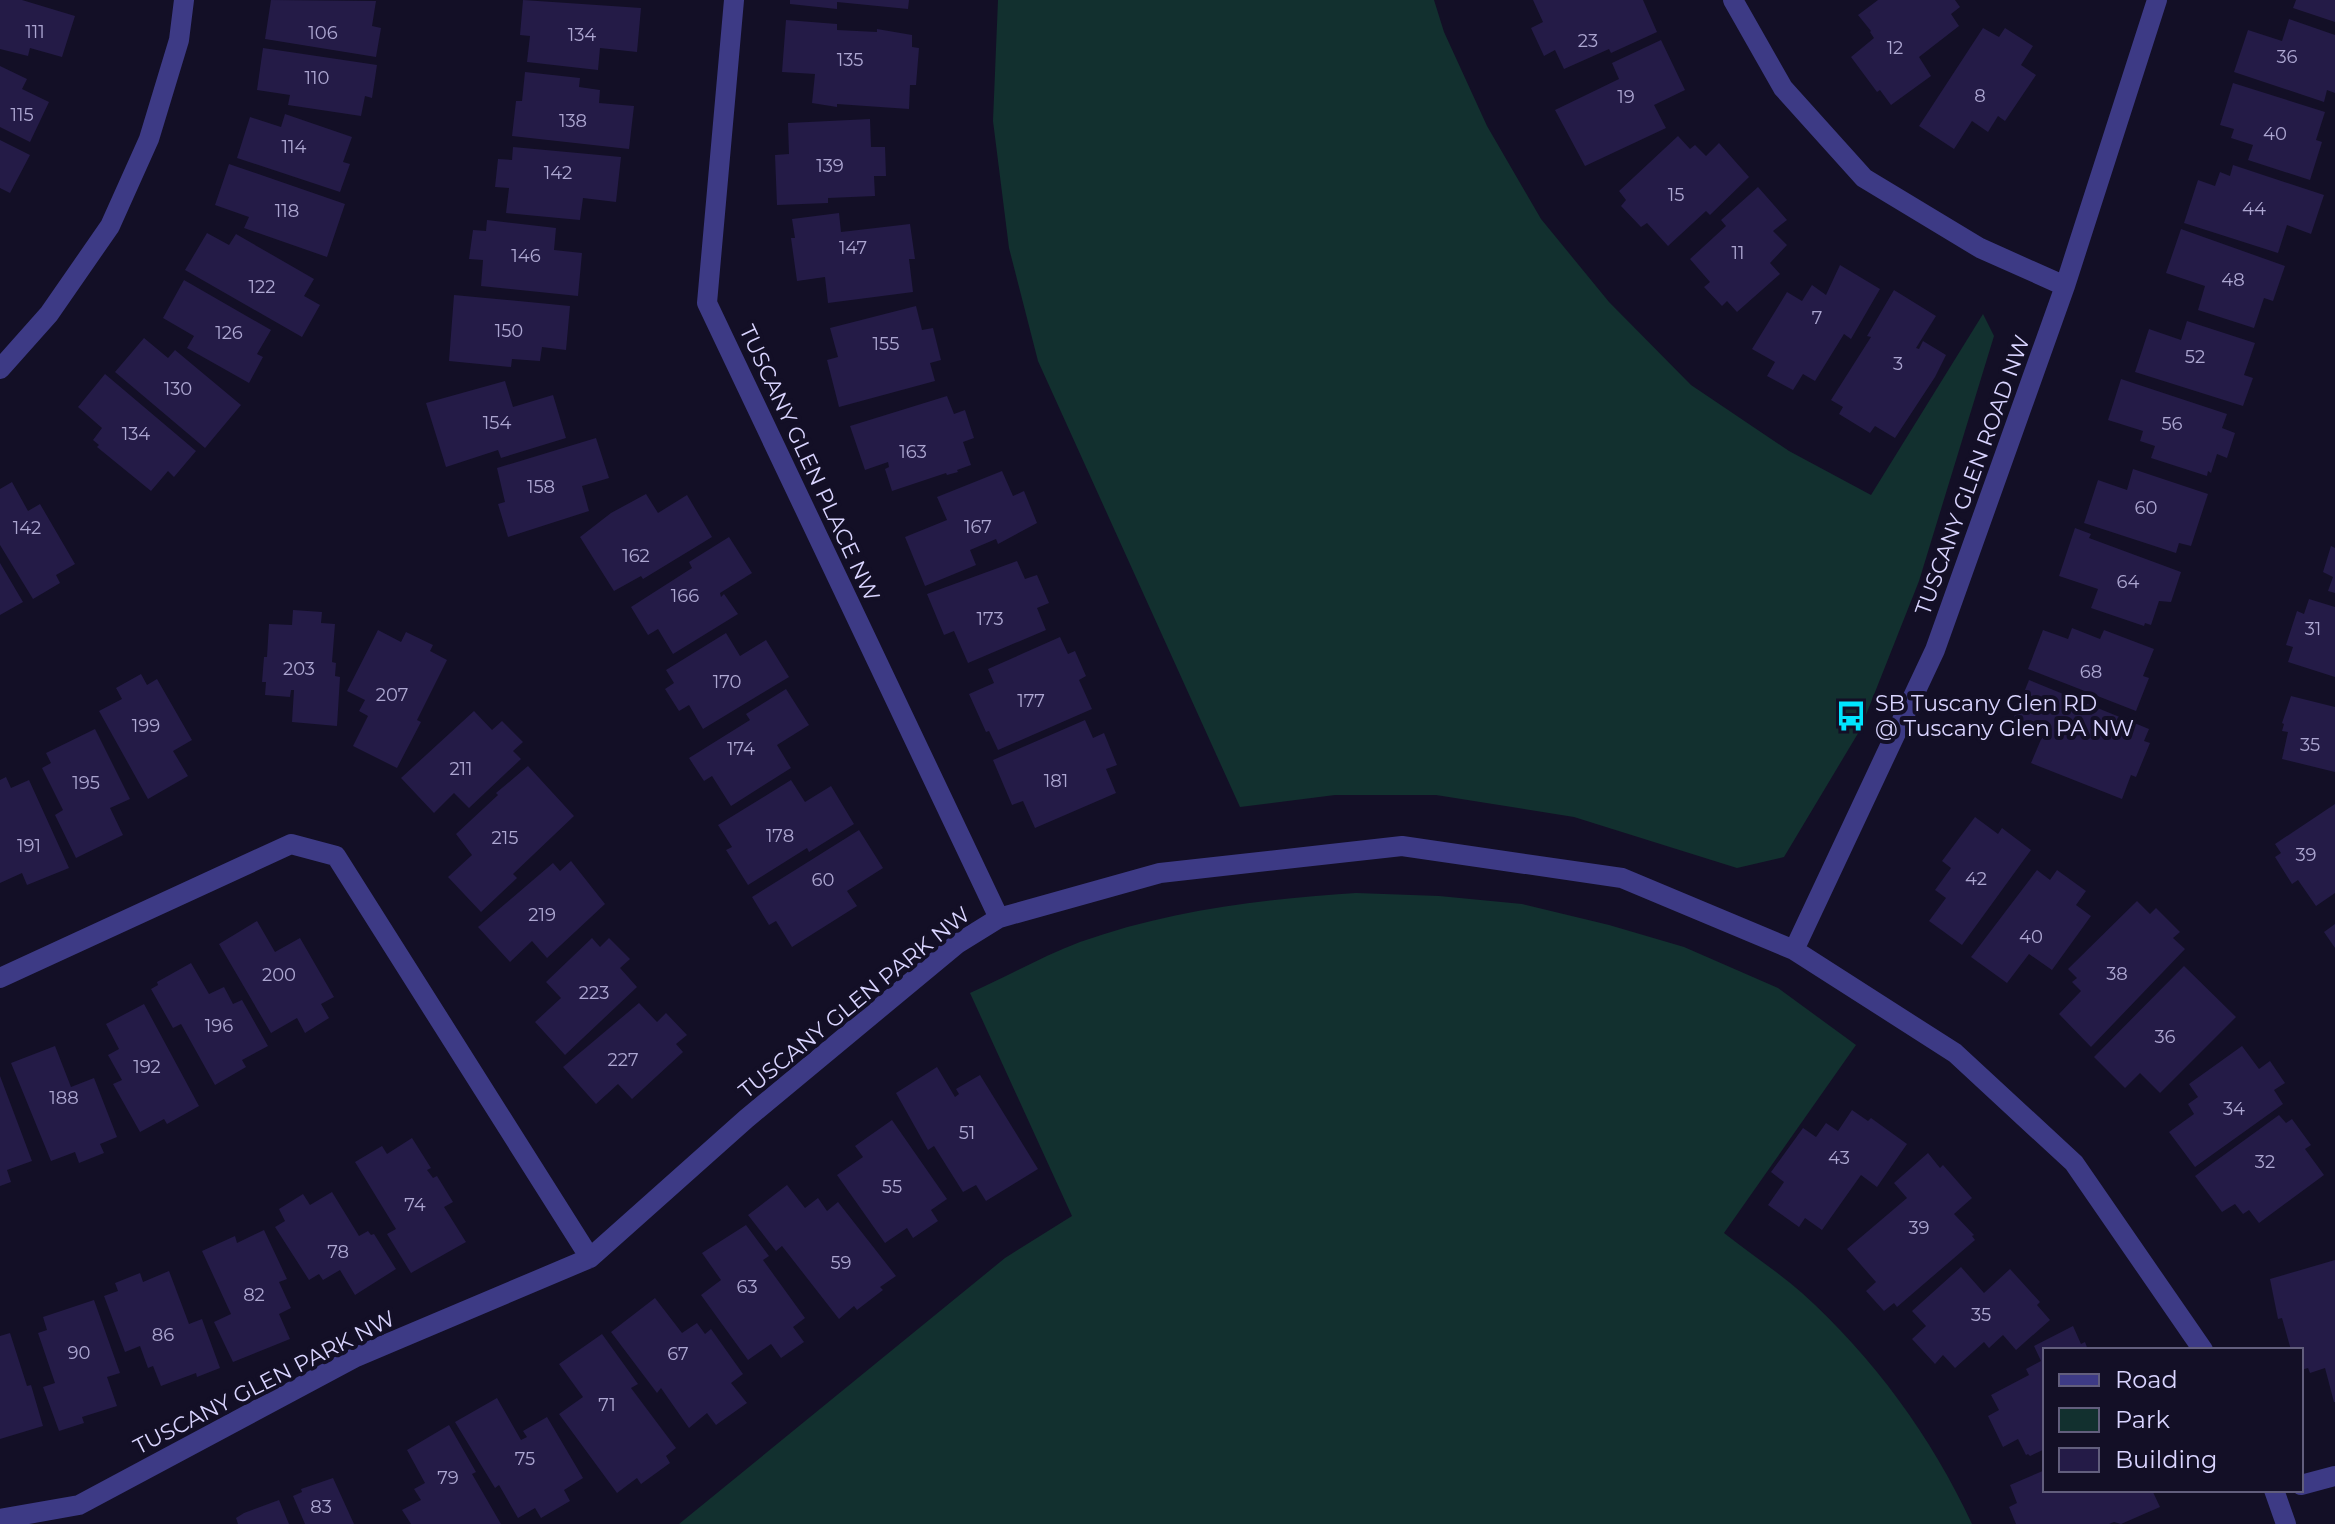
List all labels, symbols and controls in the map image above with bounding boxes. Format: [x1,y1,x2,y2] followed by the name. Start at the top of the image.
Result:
[25,21,45,43] house number: 111
[308,22,338,44] house number: 106
[568,24,596,46] house number: 134
[1578,30,1598,52] house number: 23
[1887,37,1903,59] house number: 12
[2276,46,2298,68] house number: 36
[837,49,863,71] house number: 135
[305,67,329,89] house number: 110
[1974,85,1986,107] house number: 8
[1617,86,1635,108] house number: 19
[10,104,34,126] house number: 115
[559,110,587,132] house number: 138
[2263,123,2287,145] house number: 40
[282,136,307,158] house number: 114
[816,155,844,177] house number: 139
[544,162,572,184] house number: 142
[1668,184,1684,206] house number: 15
[2242,198,2266,220] house number: 44
[275,200,299,222] house number: 118
[839,237,867,259] house number: 147
[1732,242,1745,264] house number: 11
[511,245,541,267] house number: 146
[2221,269,2245,291] house number: 48
[249,276,275,298] house number: 122
[1812,307,1822,329] house number: 7
[495,320,523,342] house number: 150
[733,321,886,606] street label: TUSCANY GLEN PLACE NW
[215,322,243,344] house number: 126
[1909,332,2036,619] street label: TUSCANY GLEN ROAD NW
[873,333,899,355] house number: 155
[2185,346,2205,368] house number: 52
[1893,353,1903,375] house number: 3
[164,378,192,400] house number: 130
[483,412,511,434] house number: 154
[2161,413,2183,435] house number: 56
[122,423,150,445] house number: 134
[899,441,927,463] house number: 163
[527,476,555,498] house number: 158
[2135,497,2157,519] house number: 60
[964,516,992,538] house number: 167
[13,517,41,539] house number: 142
[622,545,650,567] house number: 162
[2117,571,2140,593] house number: 64
[671,585,699,607] house number: 166
[976,608,1004,630] house number: 173
[2305,618,2321,640] house number: 31
[283,658,315,680] house number: 203
[2080,661,2102,683] house number: 68
[713,671,741,693] house number: 170
[376,684,408,706] house number: 207
[1017,690,1045,712] house number: 177
[1875,690,2134,742] place label: SB Tuscany Glen RD @ Tuscany Glen PA NW
[1834,699,1868,733] bus stop icon: SB Tuscany Glen RD @ Tuscany Glen PA NW
[132,715,160,737] house number: 199
[2300,734,2320,756] house number: 35
[727,738,755,760] house number: 174
[449,758,473,780] house number: 211
[1044,770,1068,792] house number: 181
[72,772,100,794] house number: 195
[766,825,794,847] house number: 178
[492,827,518,849] house number: 215
[17,835,41,857] house number: 191
[2295,844,2317,866] house number: 39
[1965,868,1987,890] house number: 42
[812,869,834,891] house number: 60
[733,901,975,1104] street label: TUSCANY GLEN PARK NW
[528,904,556,926] house number: 219
[2019,926,2043,948] house number: 40
[2106,963,2128,985] house number: 38
[262,964,296,986] house number: 200
[579,982,609,1004] house number: 223
[205,1015,233,1037] house number: 196
[2154,1026,2176,1048] house number: 36
[607,1049,639,1071] house number: 227
[133,1056,161,1078] house number: 192
[49,1087,79,1109] house number: 188
[2223,1098,2245,1120] house number: 34
[959,1122,975,1144] house number: 51
[1828,1147,1850,1169] house number: 43
[2255,1151,2275,1173] house number: 32
[882,1176,902,1198] house number: 55
[404,1194,426,1216] house number: 74
[1908,1217,1930,1239] house number: 39
[327,1241,349,1263] house number: 78
[830,1252,852,1274] house number: 59
[736,1276,758,1298] house number: 63
[243,1284,265,1306] house number: 82
[1971,1304,1991,1326] house number: 35
[129,1305,399,1460] street label: TUSCANY GLEN PARK NW
[152,1324,174,1346] house number: 86
[68,1342,90,1364] house number: 90
[667,1343,689,1365] house number: 67
[2043,1348,2303,1492] legend
[2115,1365,2178,1394] text: Road
[598,1394,616,1416] house number: 71
[2115,1405,2170,1434] text: Park
[2115,1445,2218,1474] text: Building
[515,1448,535,1470] house number: 75
[437,1467,459,1489] house number: 79
[310,1496,332,1518] house number: 83

